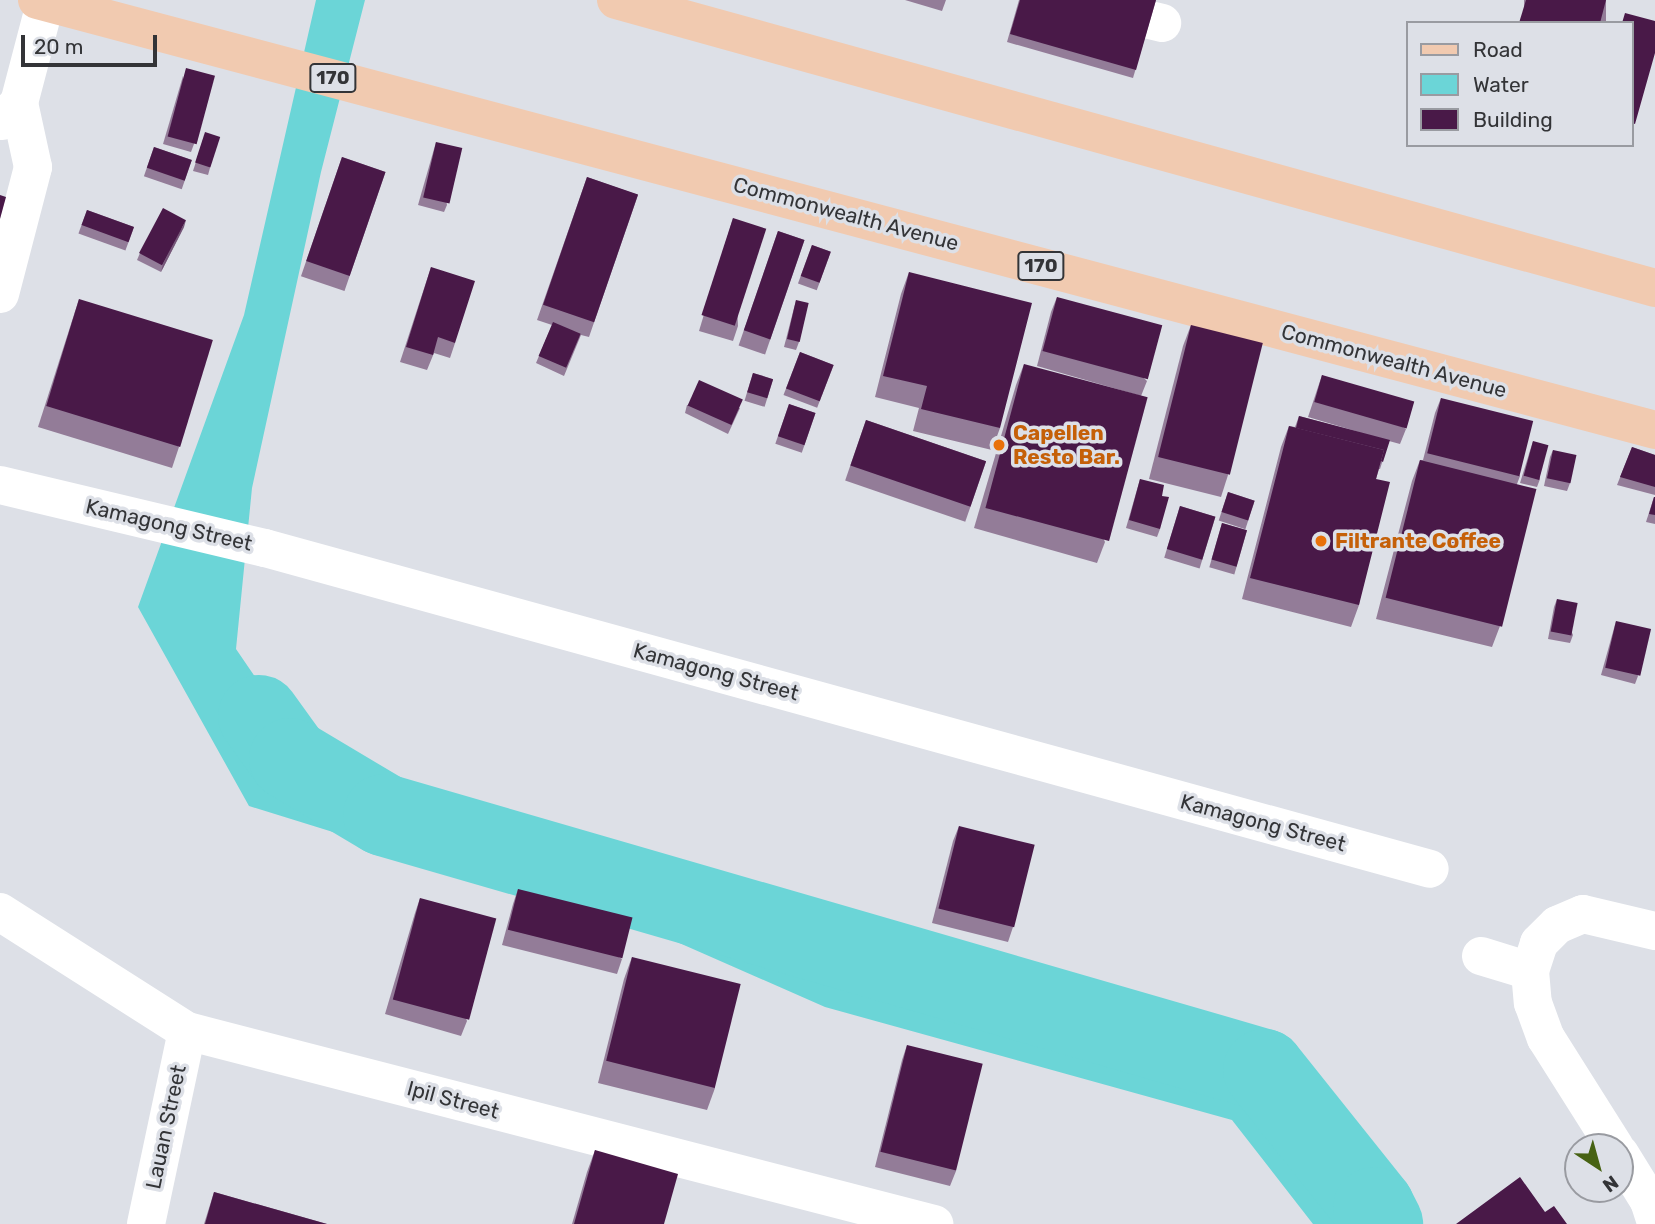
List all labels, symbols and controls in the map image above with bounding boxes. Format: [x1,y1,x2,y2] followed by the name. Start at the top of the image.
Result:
[24,21,161,65] scale bar
[1406,21,1634,147] legend
[34,34,83,59] text: 20 m
[1473,37,1523,62] text: Road
[308,62,358,94] road number: 170
[1473,72,1529,97] text: Water
[1473,107,1553,132] text: Building
[730,172,962,256] street label: Commonwealth Avenue
[1016,250,1066,282] road number: 170
[1278,319,1510,403] street label: Commonwealth Avenue
[1013,420,1120,470] place label: Capellen Resto Bar.
[991,437,1007,453] marker: Capellen Resto Bar.
[83,494,255,556] street label: Kamagong Street
[1335,528,1501,554] place label: Filtrante Coffee
[1313,533,1329,549] marker: Filtrante Coffee
[631,638,801,706] street label: Kamagong Street
[1178,789,1348,857] street label: Kamagong Street
[141,1063,191,1191] street label: Lauan Street
[404,1076,502,1124] street label: Ipil Street
[1564,1133,1634,1203] north arrow
[1598,1170,1623,1197] text: N

